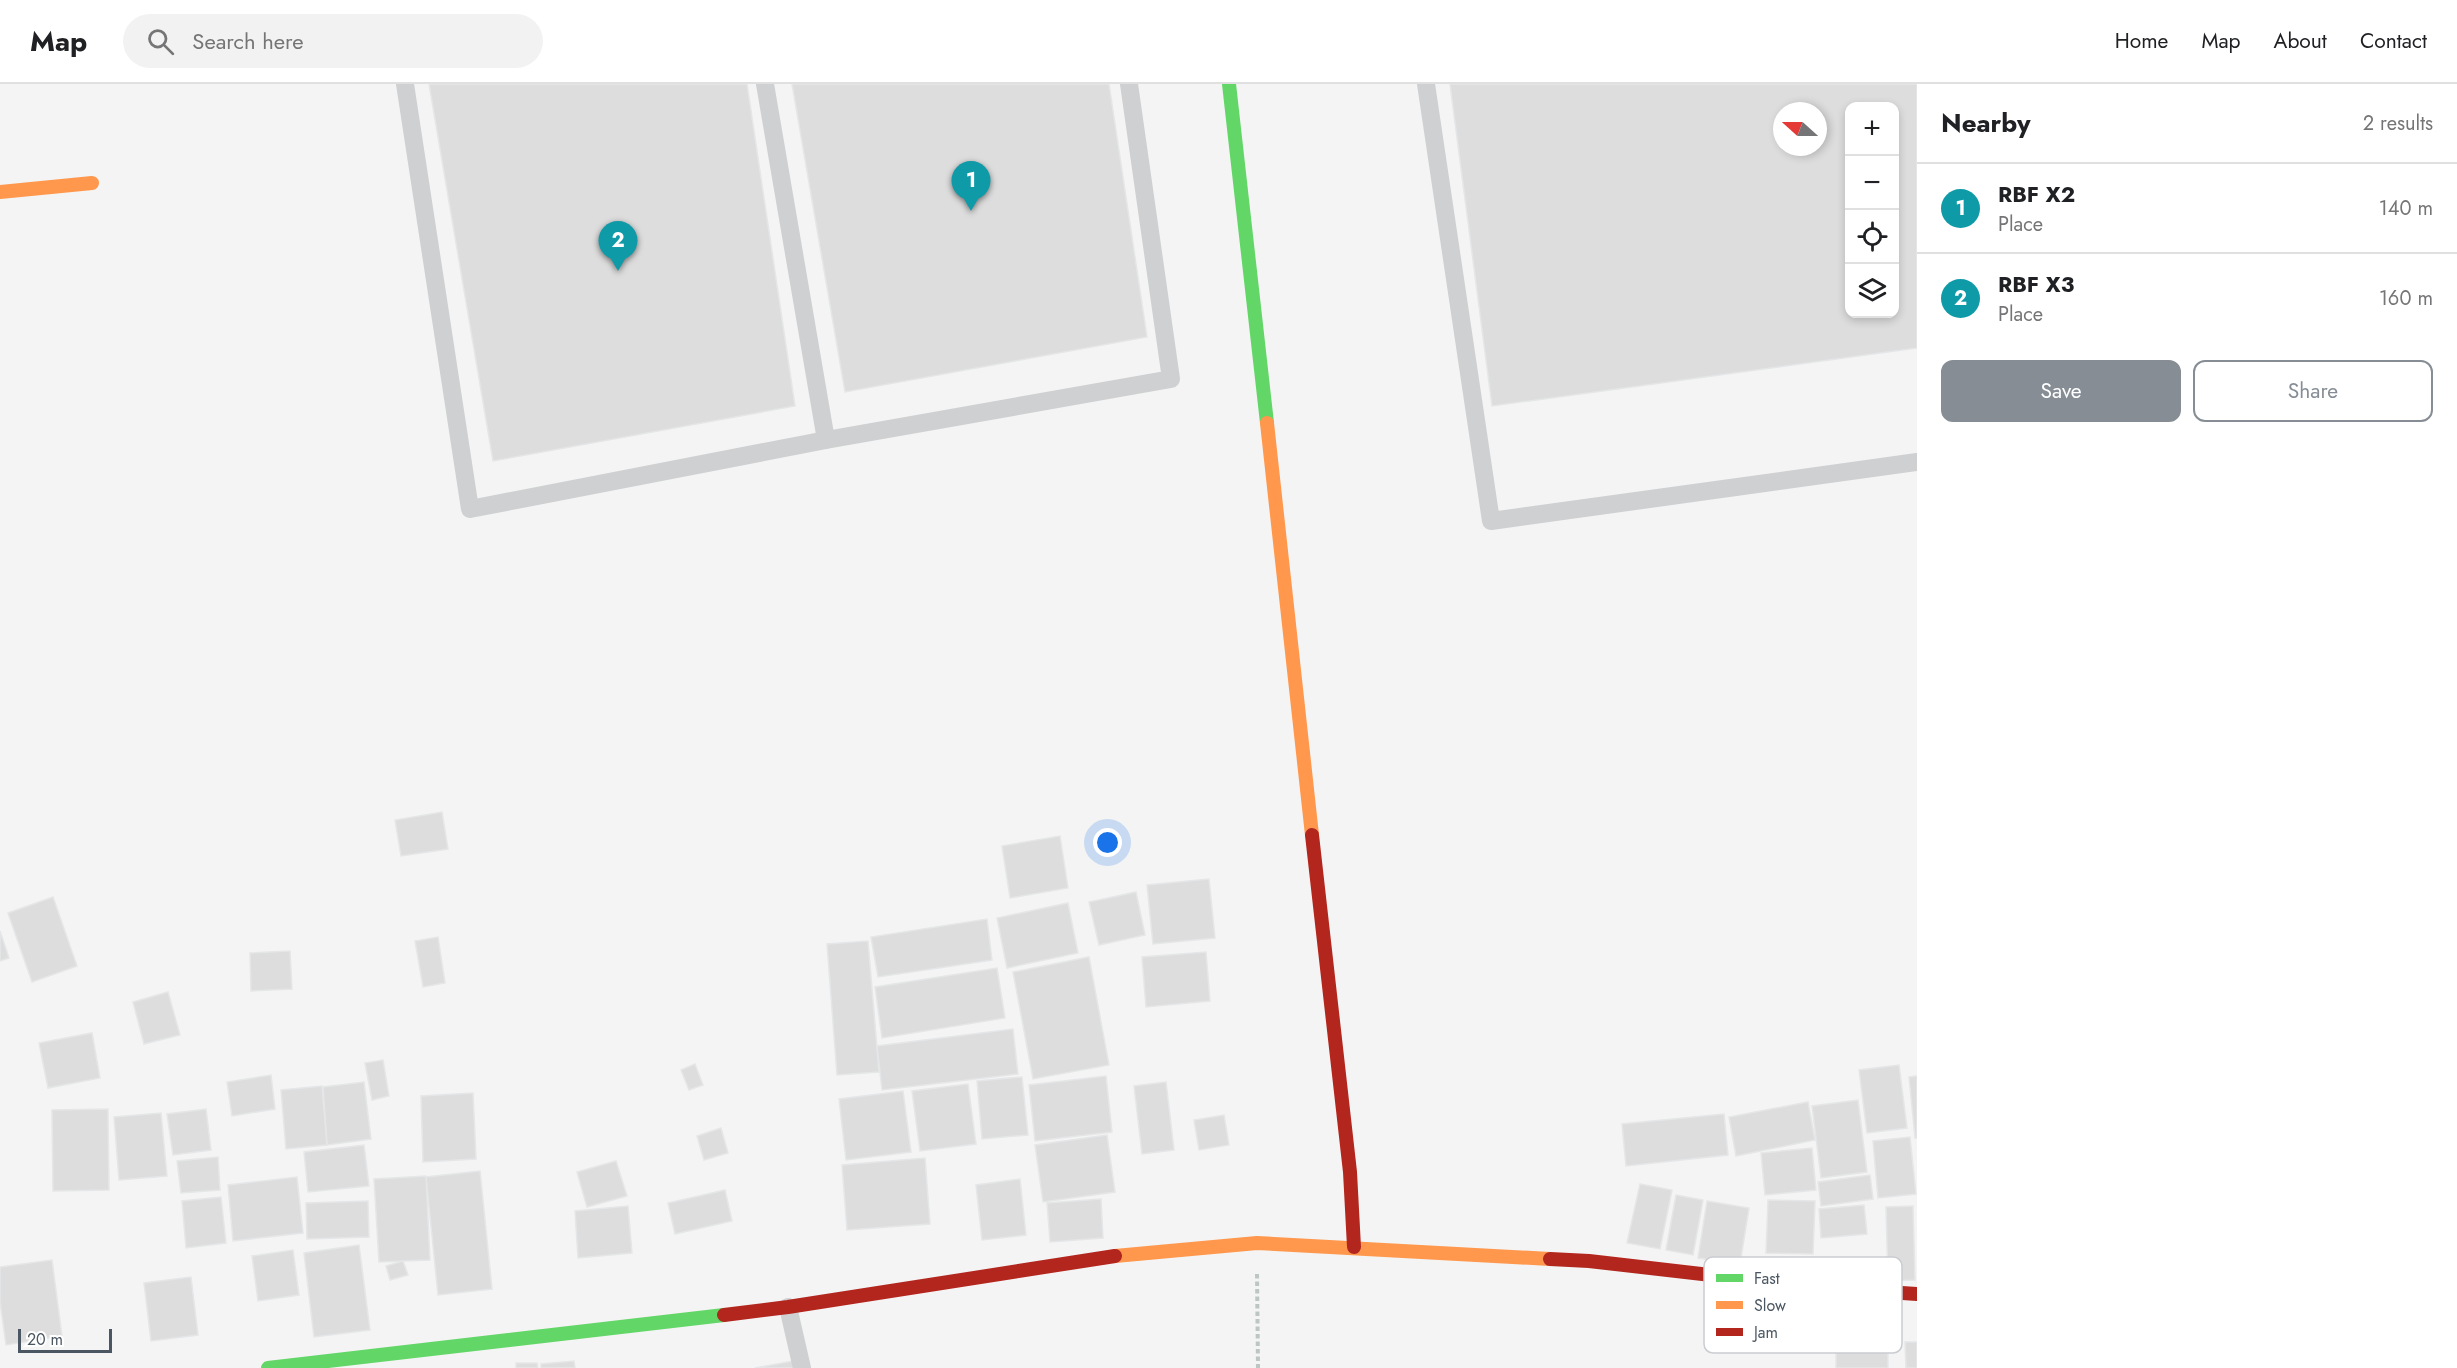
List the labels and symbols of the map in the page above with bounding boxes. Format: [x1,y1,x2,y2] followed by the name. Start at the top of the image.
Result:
[1773,102,1827,156] north arrow
[952,162,990,211] pin: 1
[598,222,638,271] pin: 2
[1093,828,1122,857] your location
[1704,1257,1902,1353] legend
[1754,1267,1780,1290] text: Fast
[1754,1294,1786,1317] text: Slow
[1752,1321,1778,1344] text: Jam
[18,1326,112,1354] scale bar

